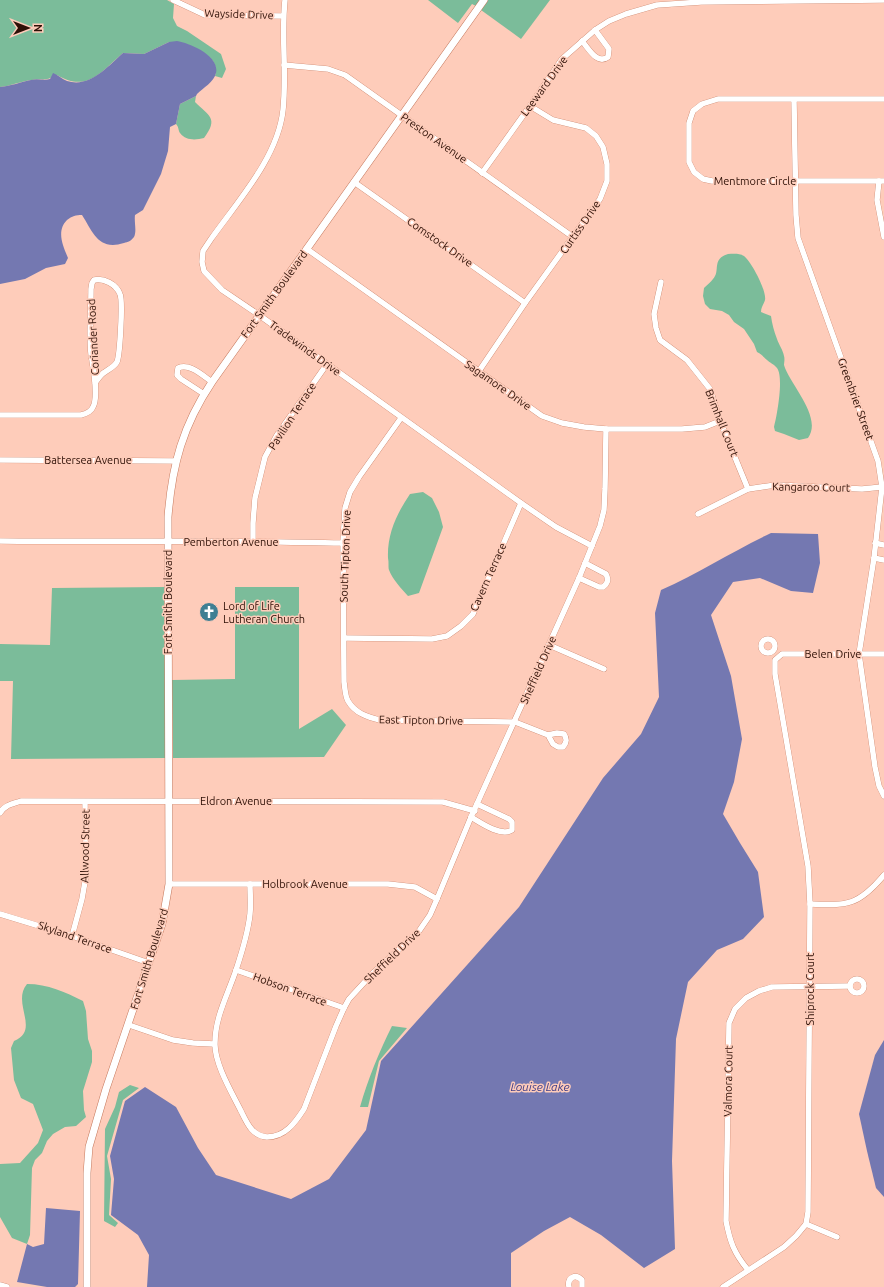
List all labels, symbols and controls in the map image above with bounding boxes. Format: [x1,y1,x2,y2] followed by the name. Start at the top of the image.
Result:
[204,7,274,21] street label: Wayside Drive
[8,8,48,48] north arrow
[32,24,44,32] text: N
[518,54,570,118] street label: Leeward Drive
[399,111,469,165] street label: Preston Avenue
[714,175,796,187] street label: Mentmore Circle
[557,198,603,256] street label: Curtiss Drive
[405,215,475,269] street label: Comstock Drive
[238,248,310,340] street label: Fort Smith Boulevard
[85,298,101,376] street label: Coriander Road
[267,318,343,378] street label: Tradewinds Drive
[836,356,877,442] street label: Greenbrier Street
[463,358,533,412] street label: Sagamore Drive
[266,380,318,452] street label: Pavilion Terrace
[703,388,741,459] street label: Brimhall Court
[44,454,132,466] street label: Battersea Avenue
[772,480,851,494] street label: Kangaroo Court
[337,510,353,602] street label: South Tipton Drive
[183,536,279,548] street label: Pemberton Avenue
[468,541,508,613] street label: Cavern Terrace
[162,550,174,654] street label: Fort Smith Boulevard
[223,600,305,625] place label: Lord of Life Lutheran Church
[198,601,220,623] church icon: Lord of Life Lutheran Church
[518,634,558,706] street label: Sheffield Drive
[805,648,861,660] street label: Belen Drive
[379,713,463,727] street label: East Tipton Drive
[200,795,272,807] street label: Eldron Avenue
[78,808,92,883] street label: Allwood Street
[262,878,348,890] street label: Holbrook Avenue
[128,907,170,1011] street label: Fort Smith Boulevard
[37,919,113,955] street label: Skyland Terrace
[362,926,422,986] street label: Sheffield Drive
[804,952,816,1025] street label: Shiprock Court
[252,970,328,1008] street label: Hobson Terrace
[721,1044,735,1117] street label: Valmora Court
[510,1080,570,1093] water label: Louise Lake

